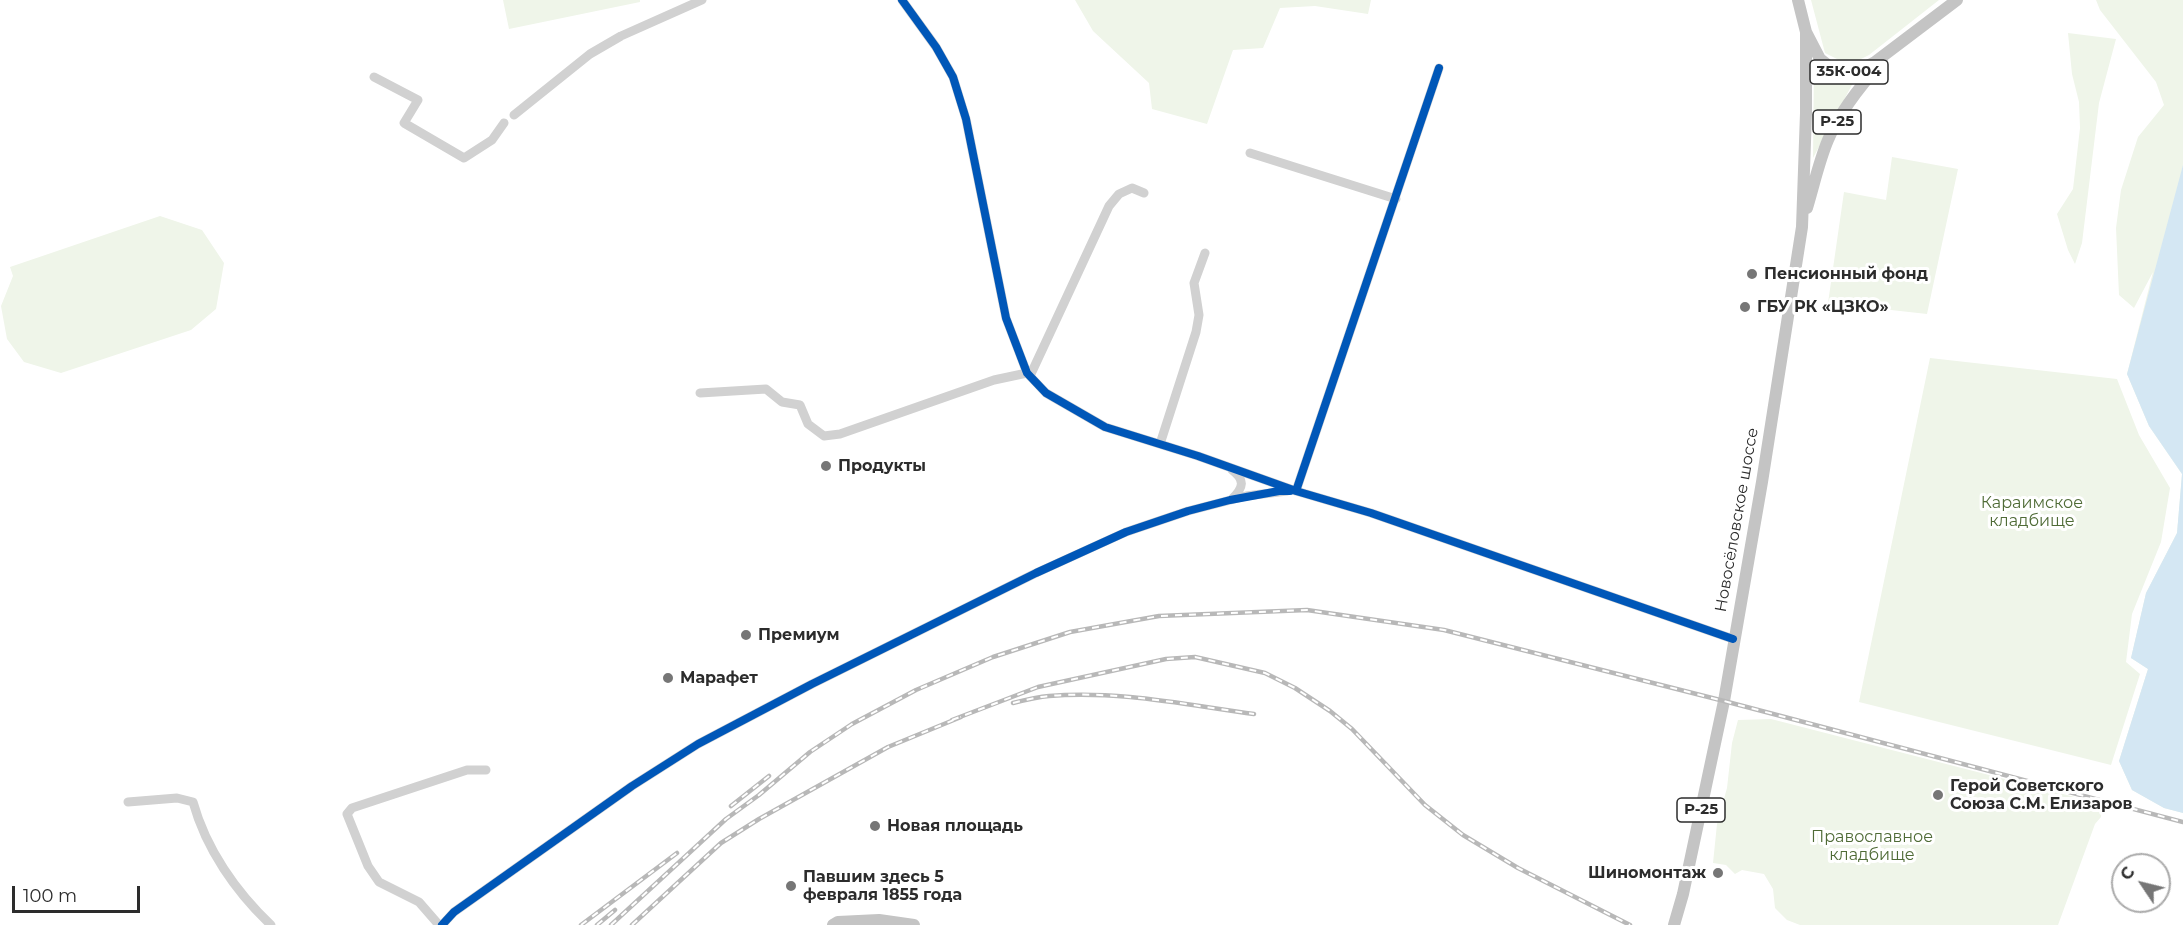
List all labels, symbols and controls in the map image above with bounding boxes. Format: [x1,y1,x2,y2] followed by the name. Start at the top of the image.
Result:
[1810,60,1888,84] road number: 35К-004
[1813,110,1861,134] road number: Р-25
[1764,264,1928,284] place label: Пенсионный фонд
[1745,267,1759,281] marker: Пенсионный фонд
[1757,297,1889,317] place label: ГБУ РК «ЦЗКО»
[1738,300,1752,314] marker: ГБУ РК «ЦЗКО»
[1711,426,1763,614] street label: Новосёловское шоссе
[838,456,926,476] place label: Продукты
[819,459,833,473] marker: Продукты
[1981,493,2083,531] park label: Караимское кладбище
[758,625,840,645] place label: Премиум
[739,628,753,642] marker: Премиум
[680,668,758,688] place label: Марафет
[661,671,675,685] marker: Марафет
[1950,776,2132,814] place label: Герой Советского Союза С.М. Елизаров
[1931,788,1945,802] marker: Герой Советского Союза С.М. Елизаров
[1677,798,1725,822] road number: Р-25
[887,816,1023,836] place label: Новая площадь
[868,819,882,833] marker: Новая площадь
[1811,827,1933,865] park label: Православное кладбище
[2111,853,2171,913] north arrow
[1588,863,1706,883] place label: Шиномонтаж
[2116,863,2139,884] text: С
[1711,866,1725,880] marker: Шиномонтаж
[803,867,962,905] place label: Павшим здесь 5 февраля 1855 года
[15,874,142,912] scale bar
[784,879,798,893] marker: Павшим здесь 5 февраля 1855 года
[23,885,77,907] text: 100 m

